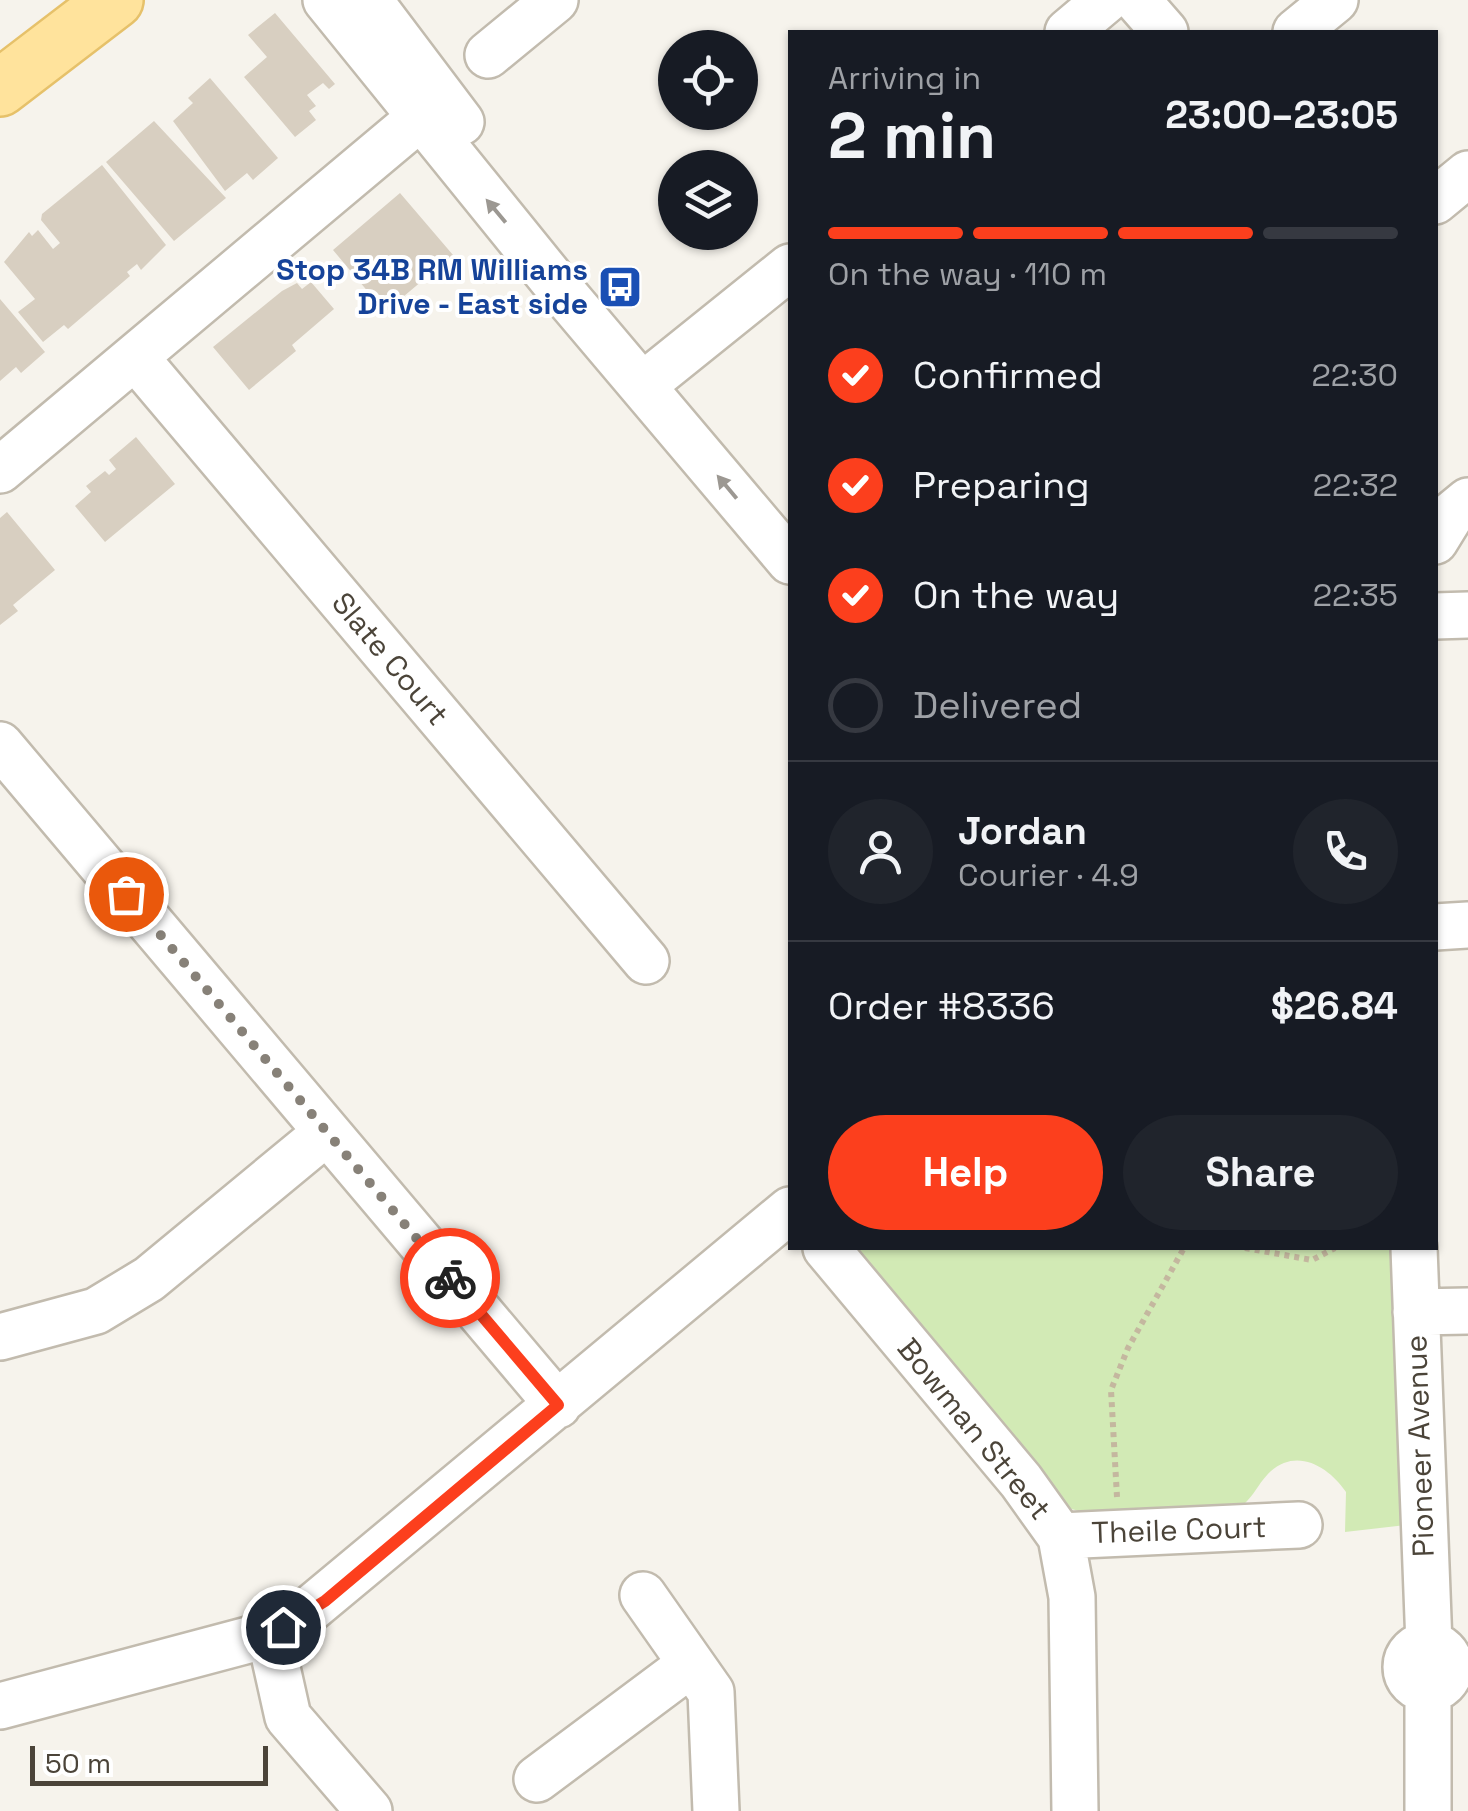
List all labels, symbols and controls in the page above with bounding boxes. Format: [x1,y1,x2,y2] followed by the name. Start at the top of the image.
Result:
[658,30,758,250] map controls
[658,30,758,130] button: locate
[828,58,981,98] text: Arriving in
[1165,91,1398,139] text: 23:00–23:05
[828,94,996,177] text: 2 min
[658,150,758,250] button: layers
[486,199,507,224] one-way arrow
[276,250,588,323] place label: Stop 34B RM Williams Drive - East side
[828,254,1107,294] text: On the way · 110 m
[597,264,643,310] bus stop icon: Stop 34B RM Williams Drive - East side
[828,348,883,403] icon: check
[913,351,1103,399] text: Confirmed
[1311,355,1398,395] text: 22:30
[828,458,883,513] icon: check
[913,461,1090,509] text: Preparing
[1313,465,1398,505] text: 22:32
[716,475,738,500] one-way arrow
[828,568,883,623] icon: check
[913,571,1119,619] text: On the way
[1313,575,1398,615] text: 22:35
[323,584,457,733] street label: Slate Court
[913,681,1082,729] text: Delivered
[828,799,933,904] button: person
[1293,799,1398,904] button: phone
[958,807,1087,855] text: Jordan
[84,852,169,937] pin
[958,855,1139,895] text: Courier · 4.9
[99,867,154,922] icon: bag
[828,982,1055,1030] text: Order #8336
[1271,982,1398,1030] text: $26.84
[828,1115,1103,1230] button: Help
[1123,1115,1398,1230] button: Share
[400,1228,500,1328] courier
[423,1251,478,1306] icon: bike
[889,1330,1060,1528] street label: Bowman Street
[1396,1334,1443,1558] street label: Pioneer Avenue
[1091,1507,1267,1552] street label: Theile Court
[241,1585,326,1670] pin
[256,1600,311,1655] icon: home
[30,1741,268,1786] scale bar
[45,1745,111,1781] text: 50 m

